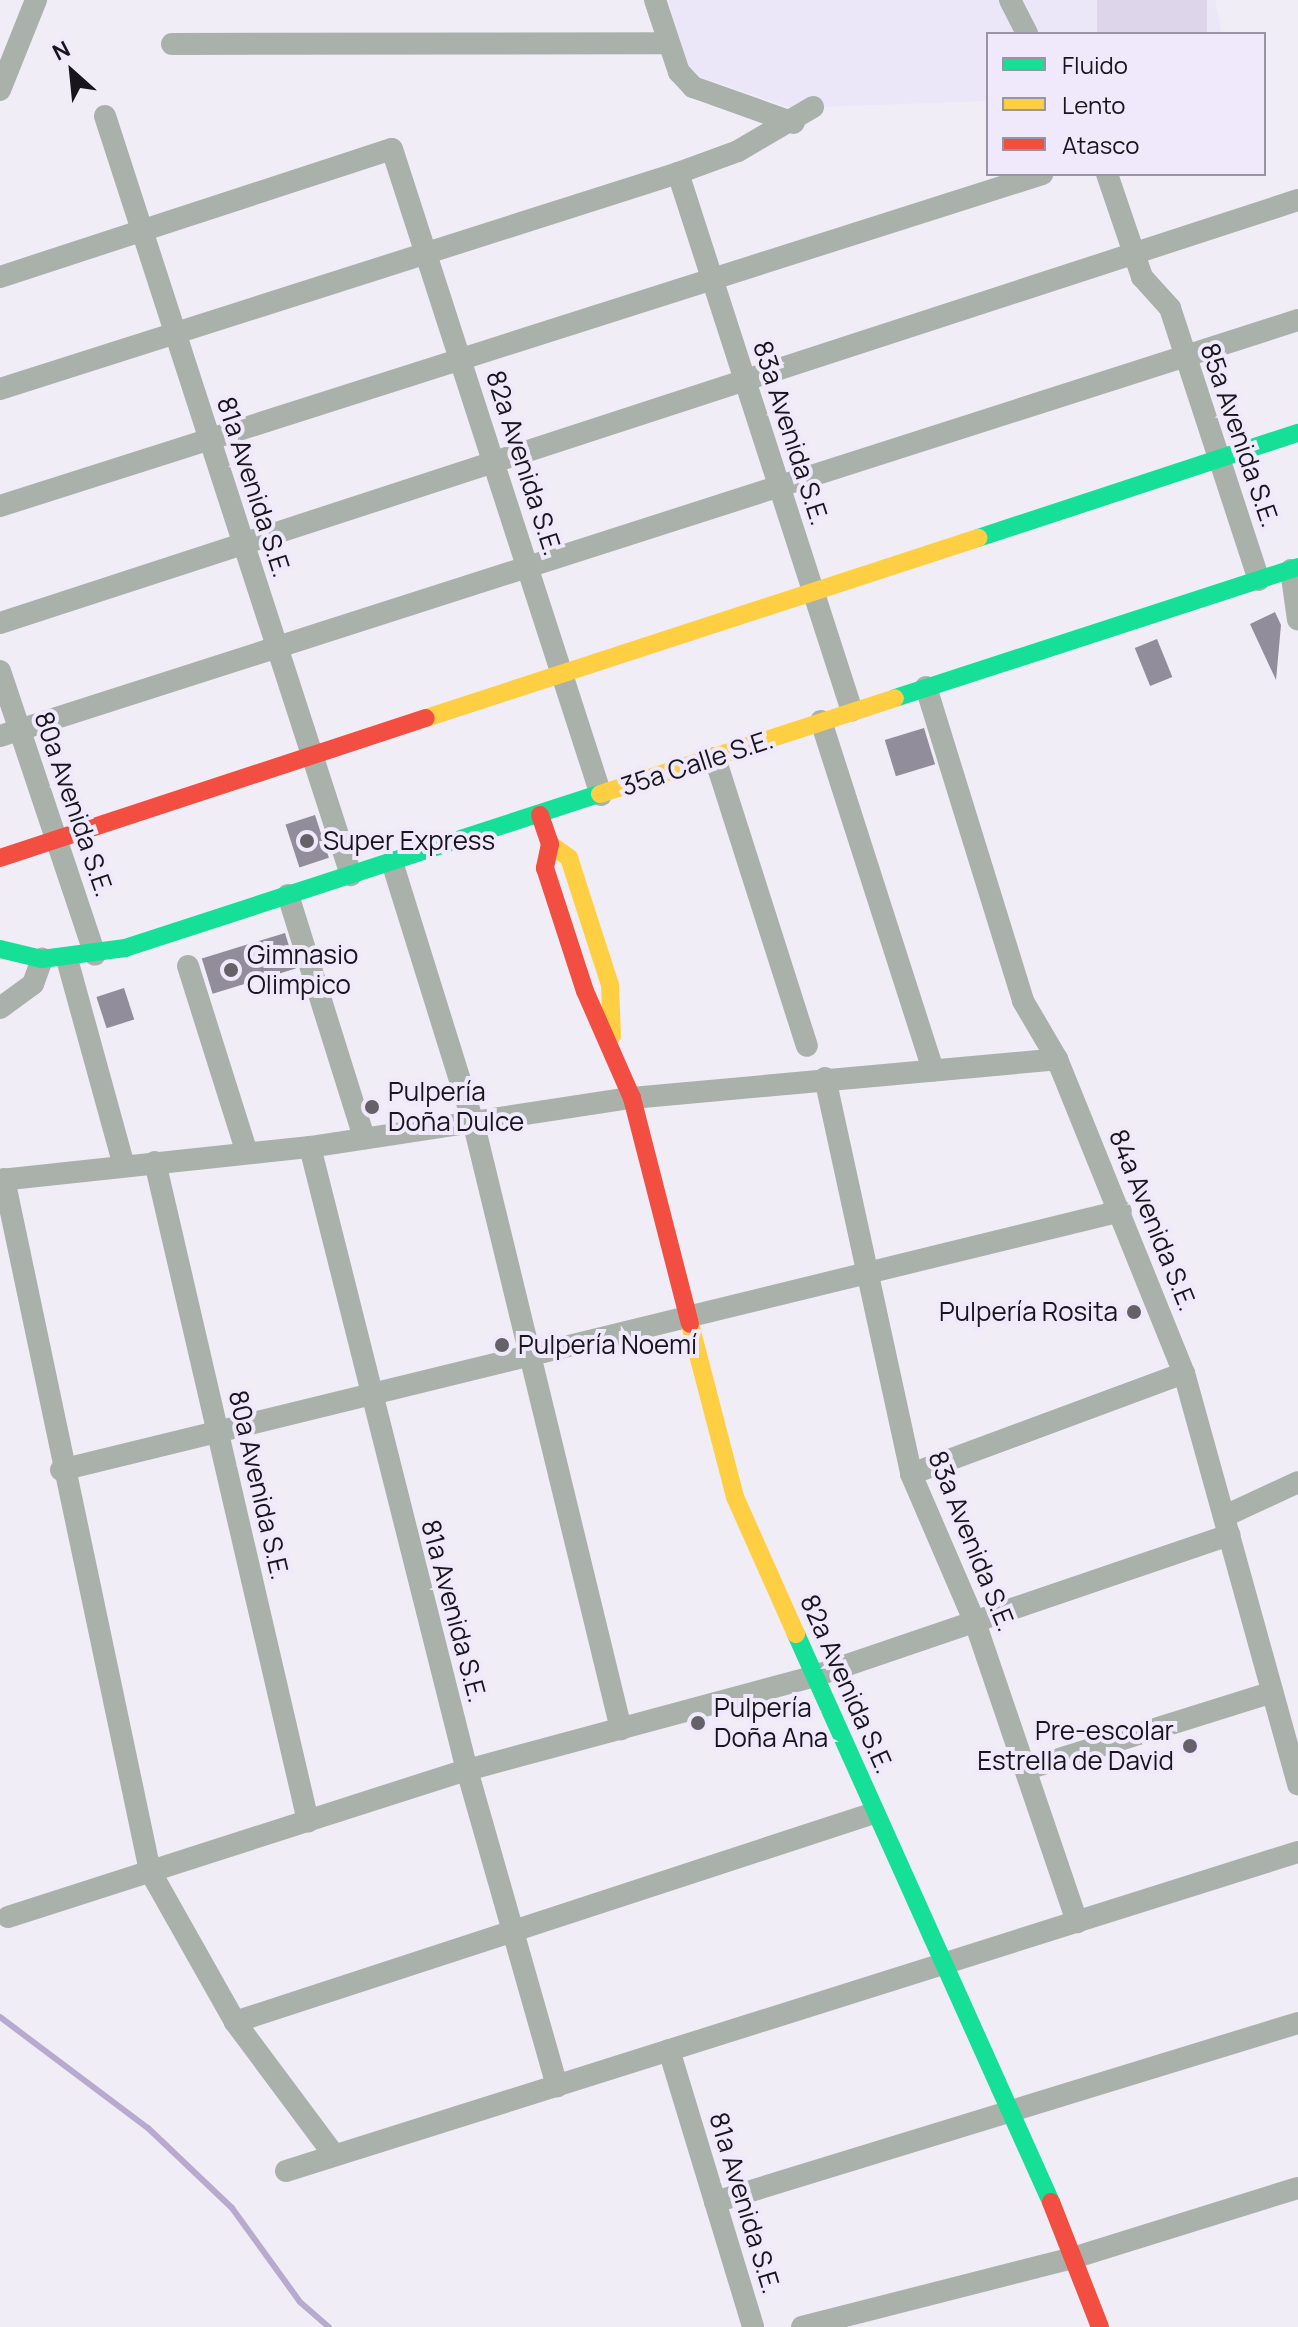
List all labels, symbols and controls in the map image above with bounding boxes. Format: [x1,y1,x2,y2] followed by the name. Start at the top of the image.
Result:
[32,32,112,112] north arrow
[986,32,1266,176] legend
[47,34,75,68] text: N
[1062,48,1128,81] text: Fluido
[1062,88,1126,121] text: Lento
[1062,128,1139,161] text: Atasco
[747,337,835,529] street label: 83a Avenida S.E.
[1194,339,1286,531] street label: 85a Avenida S.E.
[479,367,569,559] street label: 82a Avenida S.E.
[210,393,298,581] street label: 81a Avenida S.E.
[28,707,120,901] street label: 80a Avenida S.E.
[617,724,777,802] street label: 35a Calle S.E.
[323,825,495,857] place label: Super Express
[298,832,316,850] marker: Super Express
[247,939,358,1000] place label: Gimnasio Olimpico
[222,961,240,979] marker: Gimnasio Olimpico
[388,1076,524,1138] place label: Pulpería Doña Dulce
[363,1098,381,1116] marker: Pulpería Doña Dulce
[1102,1125,1204,1315] street label: 84a Avenida S.E.
[939,1296,1118,1328] place label: Pulpería Rosita
[1125,1303,1143,1321] marker: Pulpería Rosita
[518,1329,697,1361] place label: Pulpería Noemí
[493,1336,511,1354] marker: Pulpería Noemí
[222,1387,296,1583] street label: 80a Avenida S.E.
[922,1446,1022,1636] street label: 83a Avenida S.E.
[415,1516,493,1706] street label: 81a Avenida S.E.
[794,1590,900,1778] street label: 82a Avenida S.E.
[714,1692,828,1754] place label: Pulpería Doña Ana
[689,1714,707,1732] marker: Pulpería Doña Ana
[977,1715,1174,1776] place label: Pre-escolar Estrella de David
[1181,1737,1199,1755] marker: Pre-escolar Estrella de David
[703,2109,787,2297] street label: 81a Avenida S.E.

